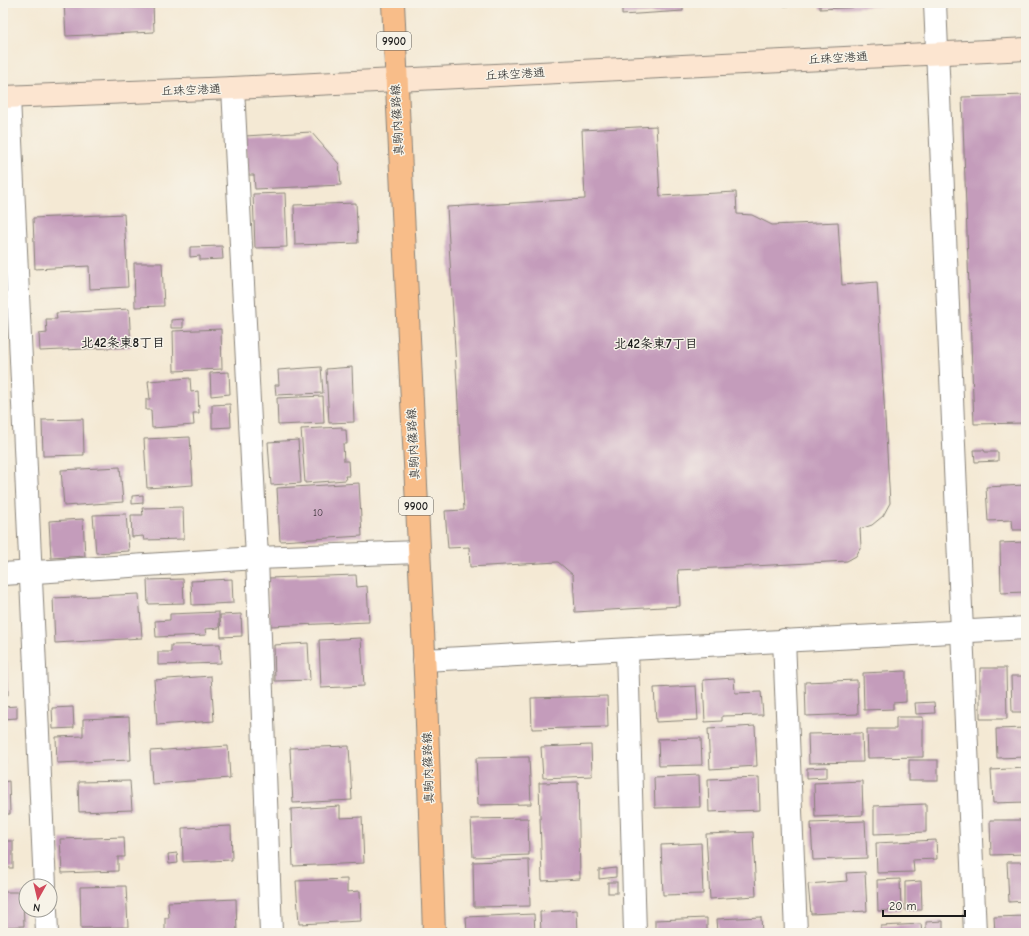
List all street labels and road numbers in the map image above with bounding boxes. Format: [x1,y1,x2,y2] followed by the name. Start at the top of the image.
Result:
[377,32,411,50] road number: 9900
[808,49,868,67] street label: 丘珠空港通
[485,65,545,83] street label: 丘珠空港通
[161,82,221,98] street label: 丘珠空港通
[388,84,406,156] street label: 真駒内篠路線
[404,408,422,480] street label: 真駒内篠路線
[399,497,433,515] road number: 9900
[420,732,436,804] street label: 真駒内篠路線

